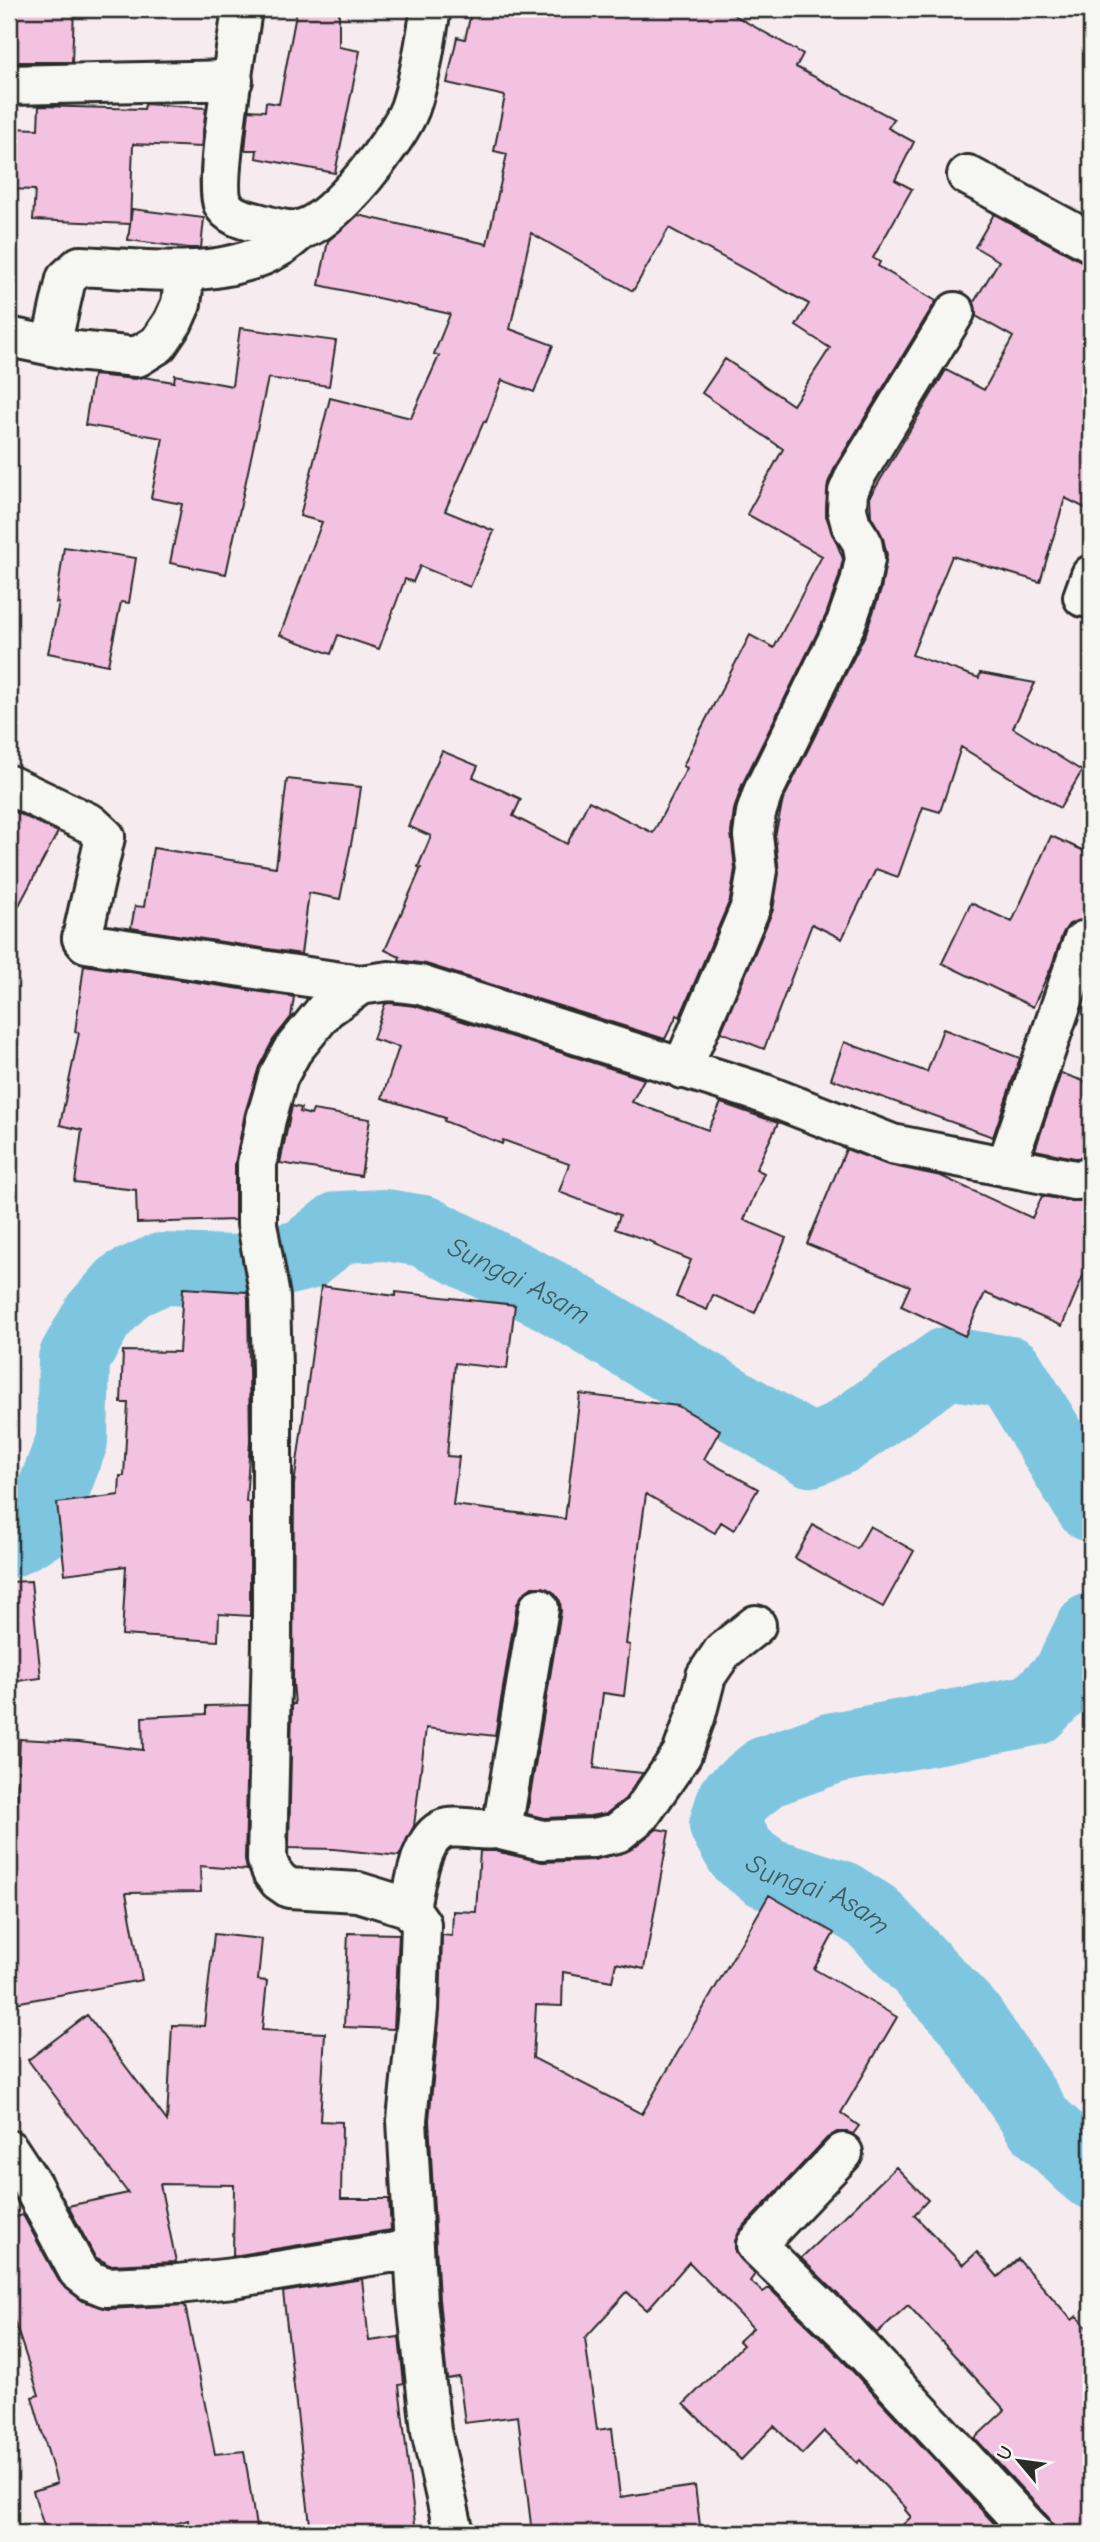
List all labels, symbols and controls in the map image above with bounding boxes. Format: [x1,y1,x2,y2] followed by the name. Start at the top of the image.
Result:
[443,1230,596,1331] water label: Sungai Asam
[740,1847,897,1941] water label: Sungai Asam
[984,2426,1054,2496] north arrow
[992,2442,1018,2464] text: U

